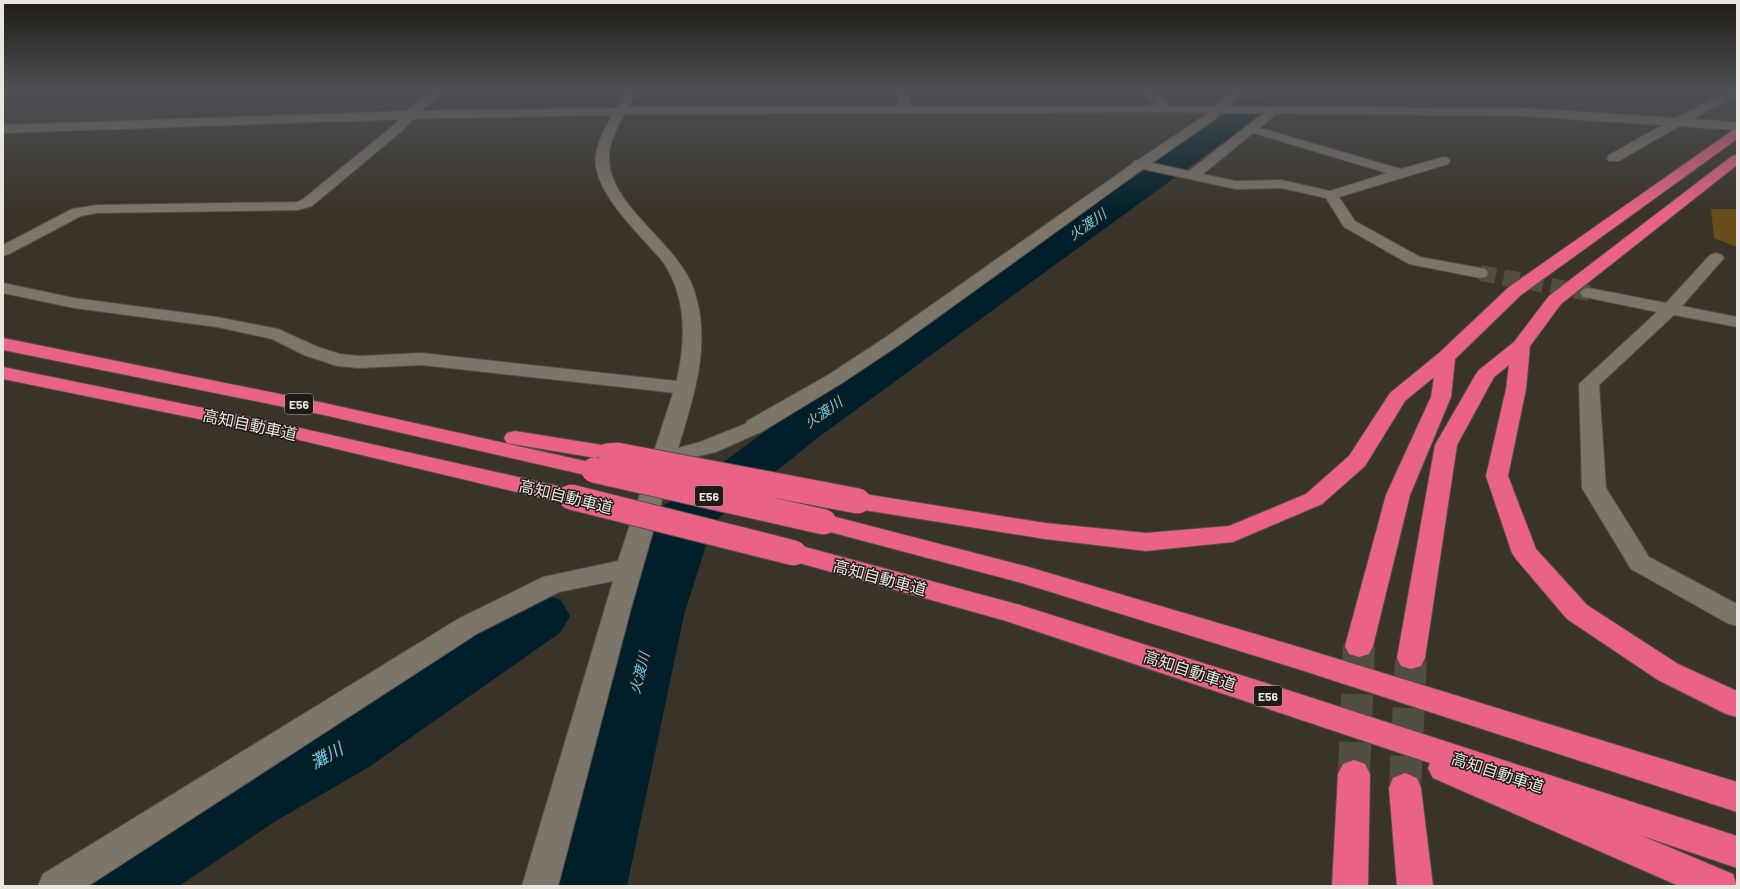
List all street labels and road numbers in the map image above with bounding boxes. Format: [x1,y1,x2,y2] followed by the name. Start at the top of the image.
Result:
[285,394,313,414] road number: E56
[201,405,299,443] street label: 高知自動車道
[517,475,615,517] street label: 高知自動車道
[695,486,723,506] road number: E56
[831,555,929,599] street label: 高知自動車道
[1141,646,1239,694] street label: 高知自動車道
[1254,686,1282,706] road number: E56
[1449,748,1547,796] street label: 高知自動車道

